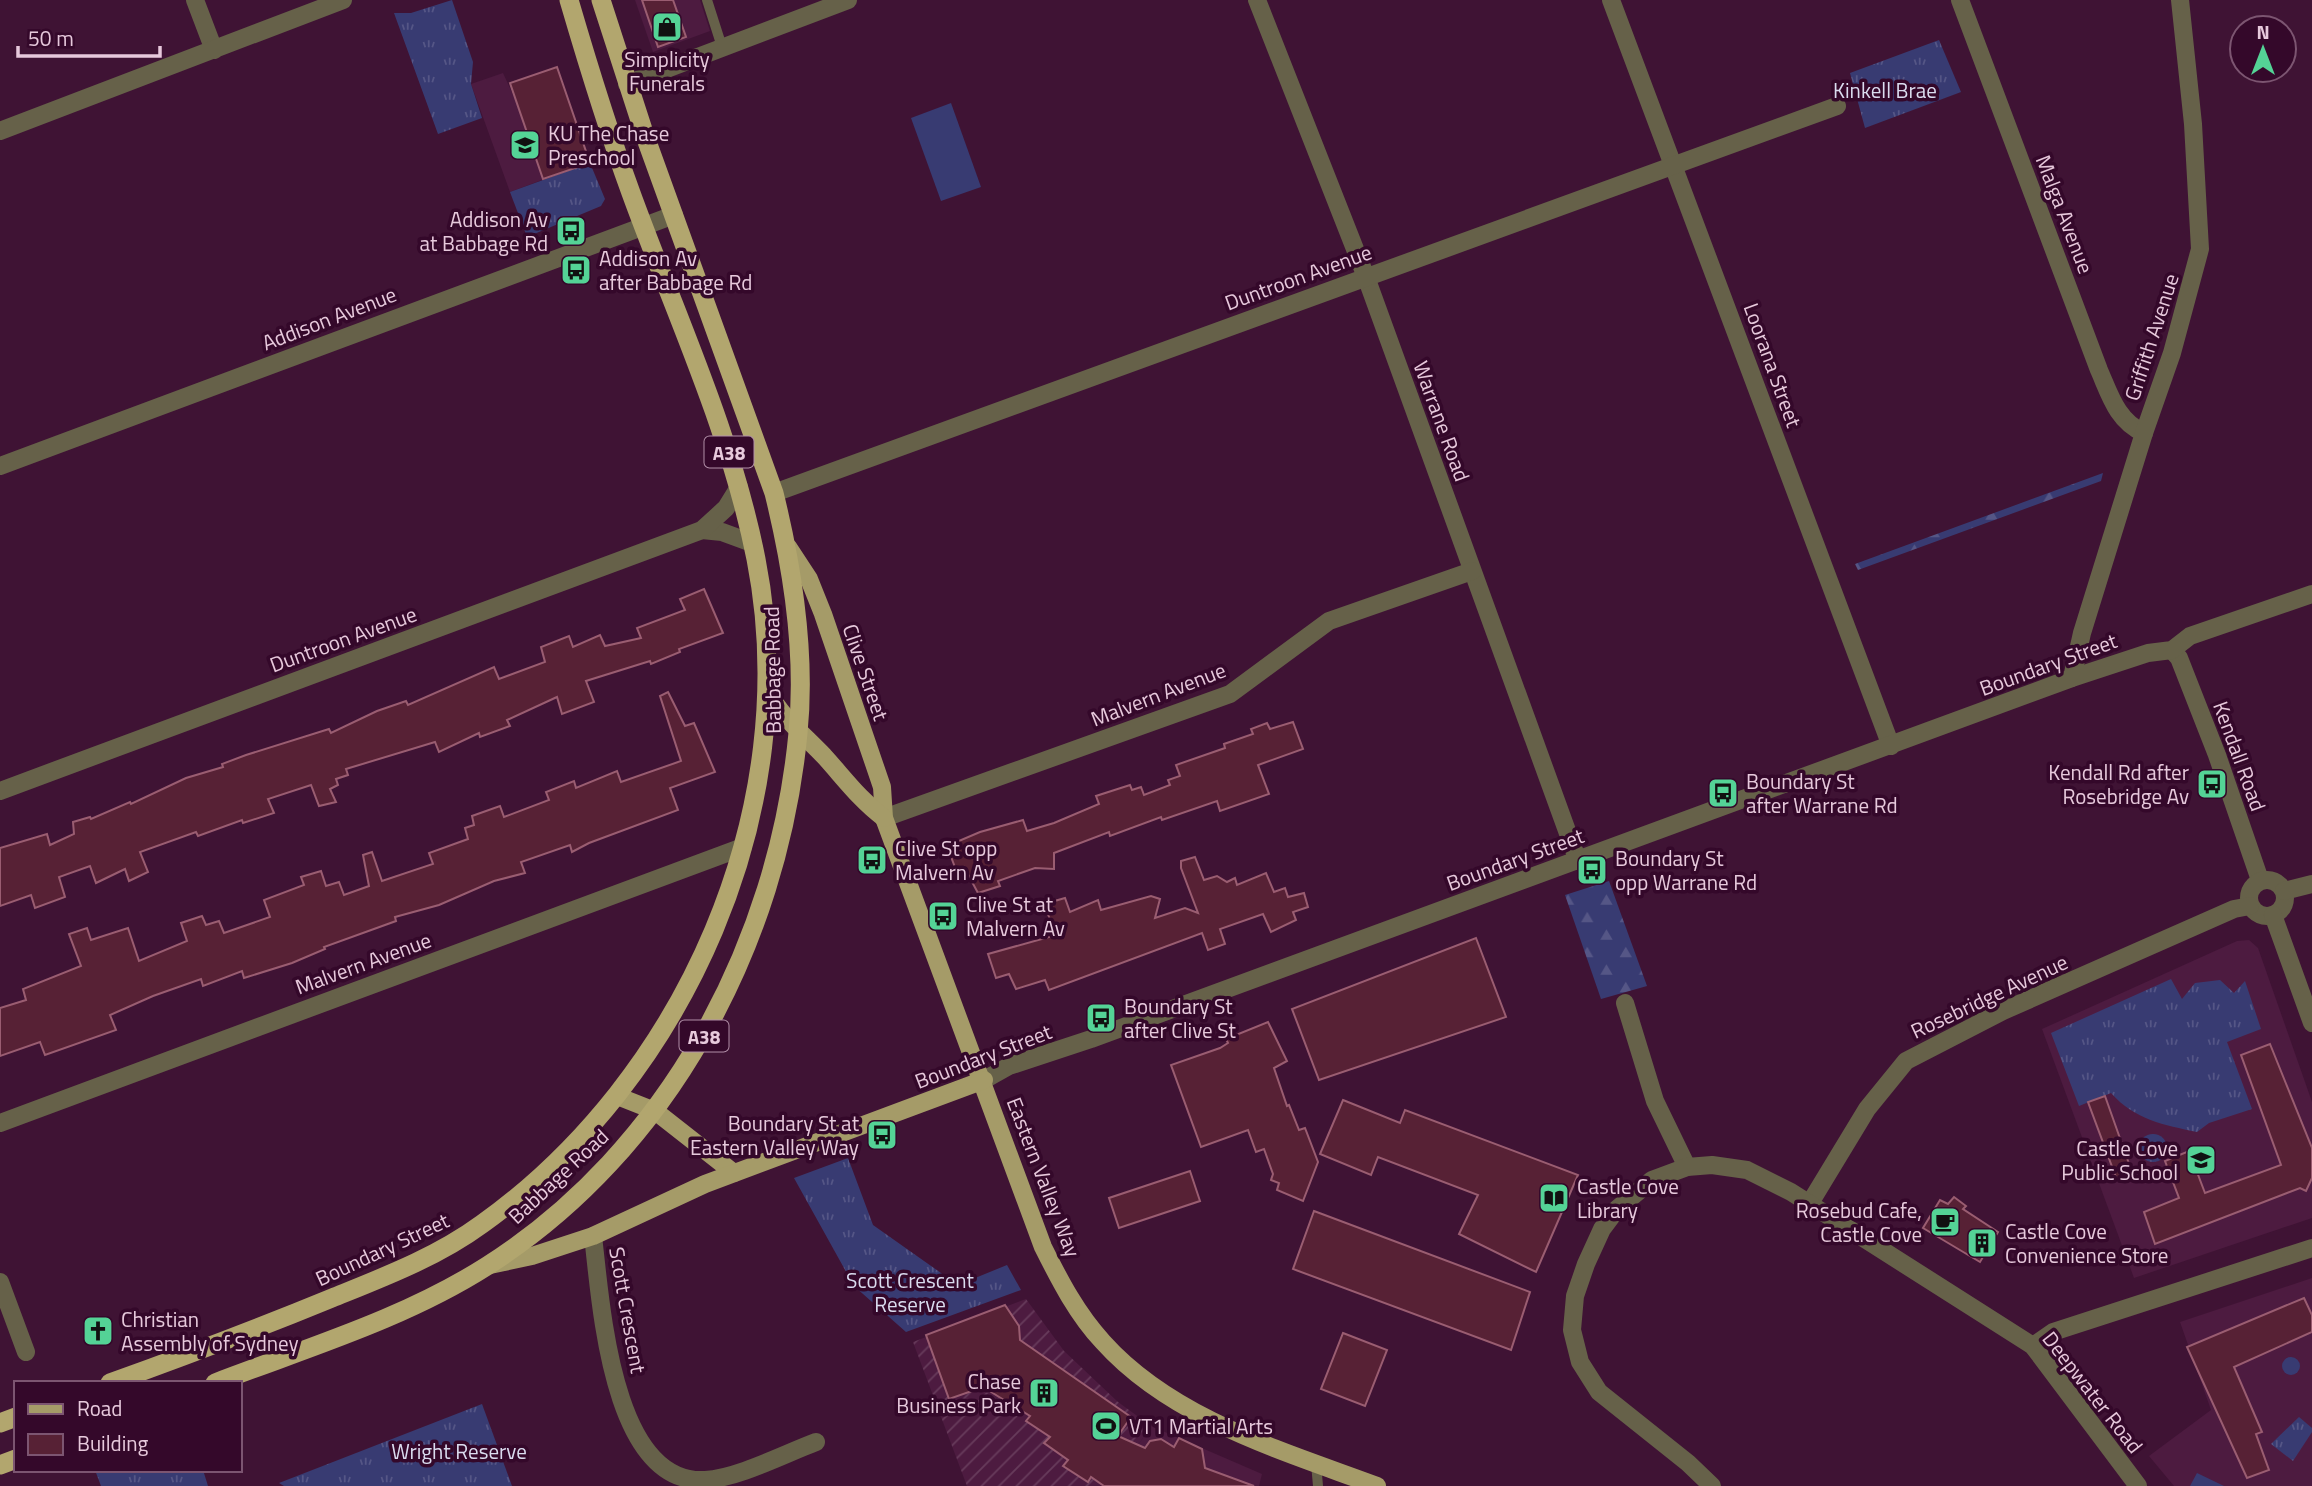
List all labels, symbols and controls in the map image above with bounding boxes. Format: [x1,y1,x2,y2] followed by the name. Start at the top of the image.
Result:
[650,10,684,44] shop icon: Simplicity Funerals
[18,14,159,58] scale bar
[2228,14,2298,84] north arrow
[2256,17,2270,46] text: N
[28,22,74,54] text: 50 m
[624,43,710,99] place label: Simplicity Funerals
[1833,74,1937,106] park label: Kinkell Brae
[548,117,669,173] place label: KU The Chase Preschool
[508,128,542,162] school or university icon: KU The Chase Preschool
[2028,150,2102,278] street label: Malga Avenue
[420,203,548,259] place label: Addison Av at Babbage Rd
[554,214,588,248] bus stop icon: Addison Av at Babbage Rd
[1220,236,1376,318] street label: Duntroon Avenue
[599,242,752,298] place label: Addison Av after Babbage Rd
[559,253,593,287] bus stop icon: Addison Av after Babbage Rd
[2115,269,2187,405] street label: Griffith Avenue
[257,278,401,358] street label: Addison Avenue
[1736,298,1811,432] street label: Loorana Street
[1405,356,1479,486] street label: Warrane Road
[704,436,754,467] road number: A38
[265,598,421,680] street label: Duntroon Avenue
[755,606,789,734] street label: Babbage Road
[835,619,898,725] street label: Clive Street
[1975,624,2122,704] street label: Boundary Street
[1086,654,1230,734] street label: Malvern Avenue
[2205,697,2275,815] street label: Kendall Road
[2048,756,2189,812] place label: Kendall Rd after Rosebridge Av
[1746,765,1898,821] place label: Boundary St after Warrane Rd
[2195,767,2229,801] bus stop icon: Kendall Rd after Rosebridge Av
[1706,776,1740,810] bus stop icon: Boundary St after Warrane Rd
[1442,819,1589,899] street label: Boundary Street
[895,832,997,888] place label: Clive St opp Malvern Av
[1615,842,1757,898] place label: Boundary St opp Warrane Rd
[855,843,889,877] bus stop icon: Clive St opp Malvern Av
[1575,853,1609,887] bus stop icon: Boundary St opp Warrane Rd
[966,888,1065,944] place label: Clive St at Malvern Av
[926,899,960,933] bus stop icon: Clive St at Malvern Av
[291,924,435,1002] street label: Malvern Avenue
[1905,946,2073,1046] street label: Rosebridge Avenue
[1124,990,1237,1046] place label: Boundary St after Clive St
[1084,1001,1118,1035] bus stop icon: Boundary St after Clive St
[910,1015,1057,1097] street label: Boundary Street
[680,1020,728,1052] road number: A38
[999,1092,1089,1262] street label: Eastern Valley Way
[690,1107,860,1163] place label: Boundary St at Eastern Valley Way
[865,1118,899,1152] bus stop icon: Boundary St at Eastern Valley Way
[500,1121,616,1231] street label: Babbage Road
[2061,1132,2178,1188] place label: Castle Cove Public School
[2184,1143,2218,1177] school or university icon: Castle Cove Public School
[1577,1170,1679,1226] place label: Castle Cove Library
[1537,1181,1571,1215] library icon: Castle Cove Library
[1796,1194,1922,1250] place label: Rosebud Cafe, Castle Cove
[310,1204,455,1294] street label: Boundary Street
[1928,1205,1962,1239] cafe icon: Rosebud Cafe, Castle Cove
[2005,1215,2168,1271] place label: Castle Cove Convenience Store
[1965,1226,1999,1260] building icon: Castle Cove Convenience Store
[601,1244,655,1376] street label: Scott Crescent
[846,1264,975,1320] park label: Scott Crescent Reserve
[121,1303,299,1359] place label: Christian Assembly of Sydney
[81,1314,115,1348] church icon: Christian Assembly of Sydney
[2035,1324,2151,1460] street label: Deepwater Road
[896,1365,1021,1421] place label: Chase Business Park
[1027,1376,1061,1410] building icon: Chase Business Park
[14,1381,242,1472] legend
[77,1392,122,1424] text: Road
[1089,1409,1123,1443] sports icon: VT1 Martial Arts
[1129,1410,1273,1442] place label: VT1 Martial Arts
[77,1427,149,1459] text: Building
[391,1435,527,1467] park label: Wright Reserve

